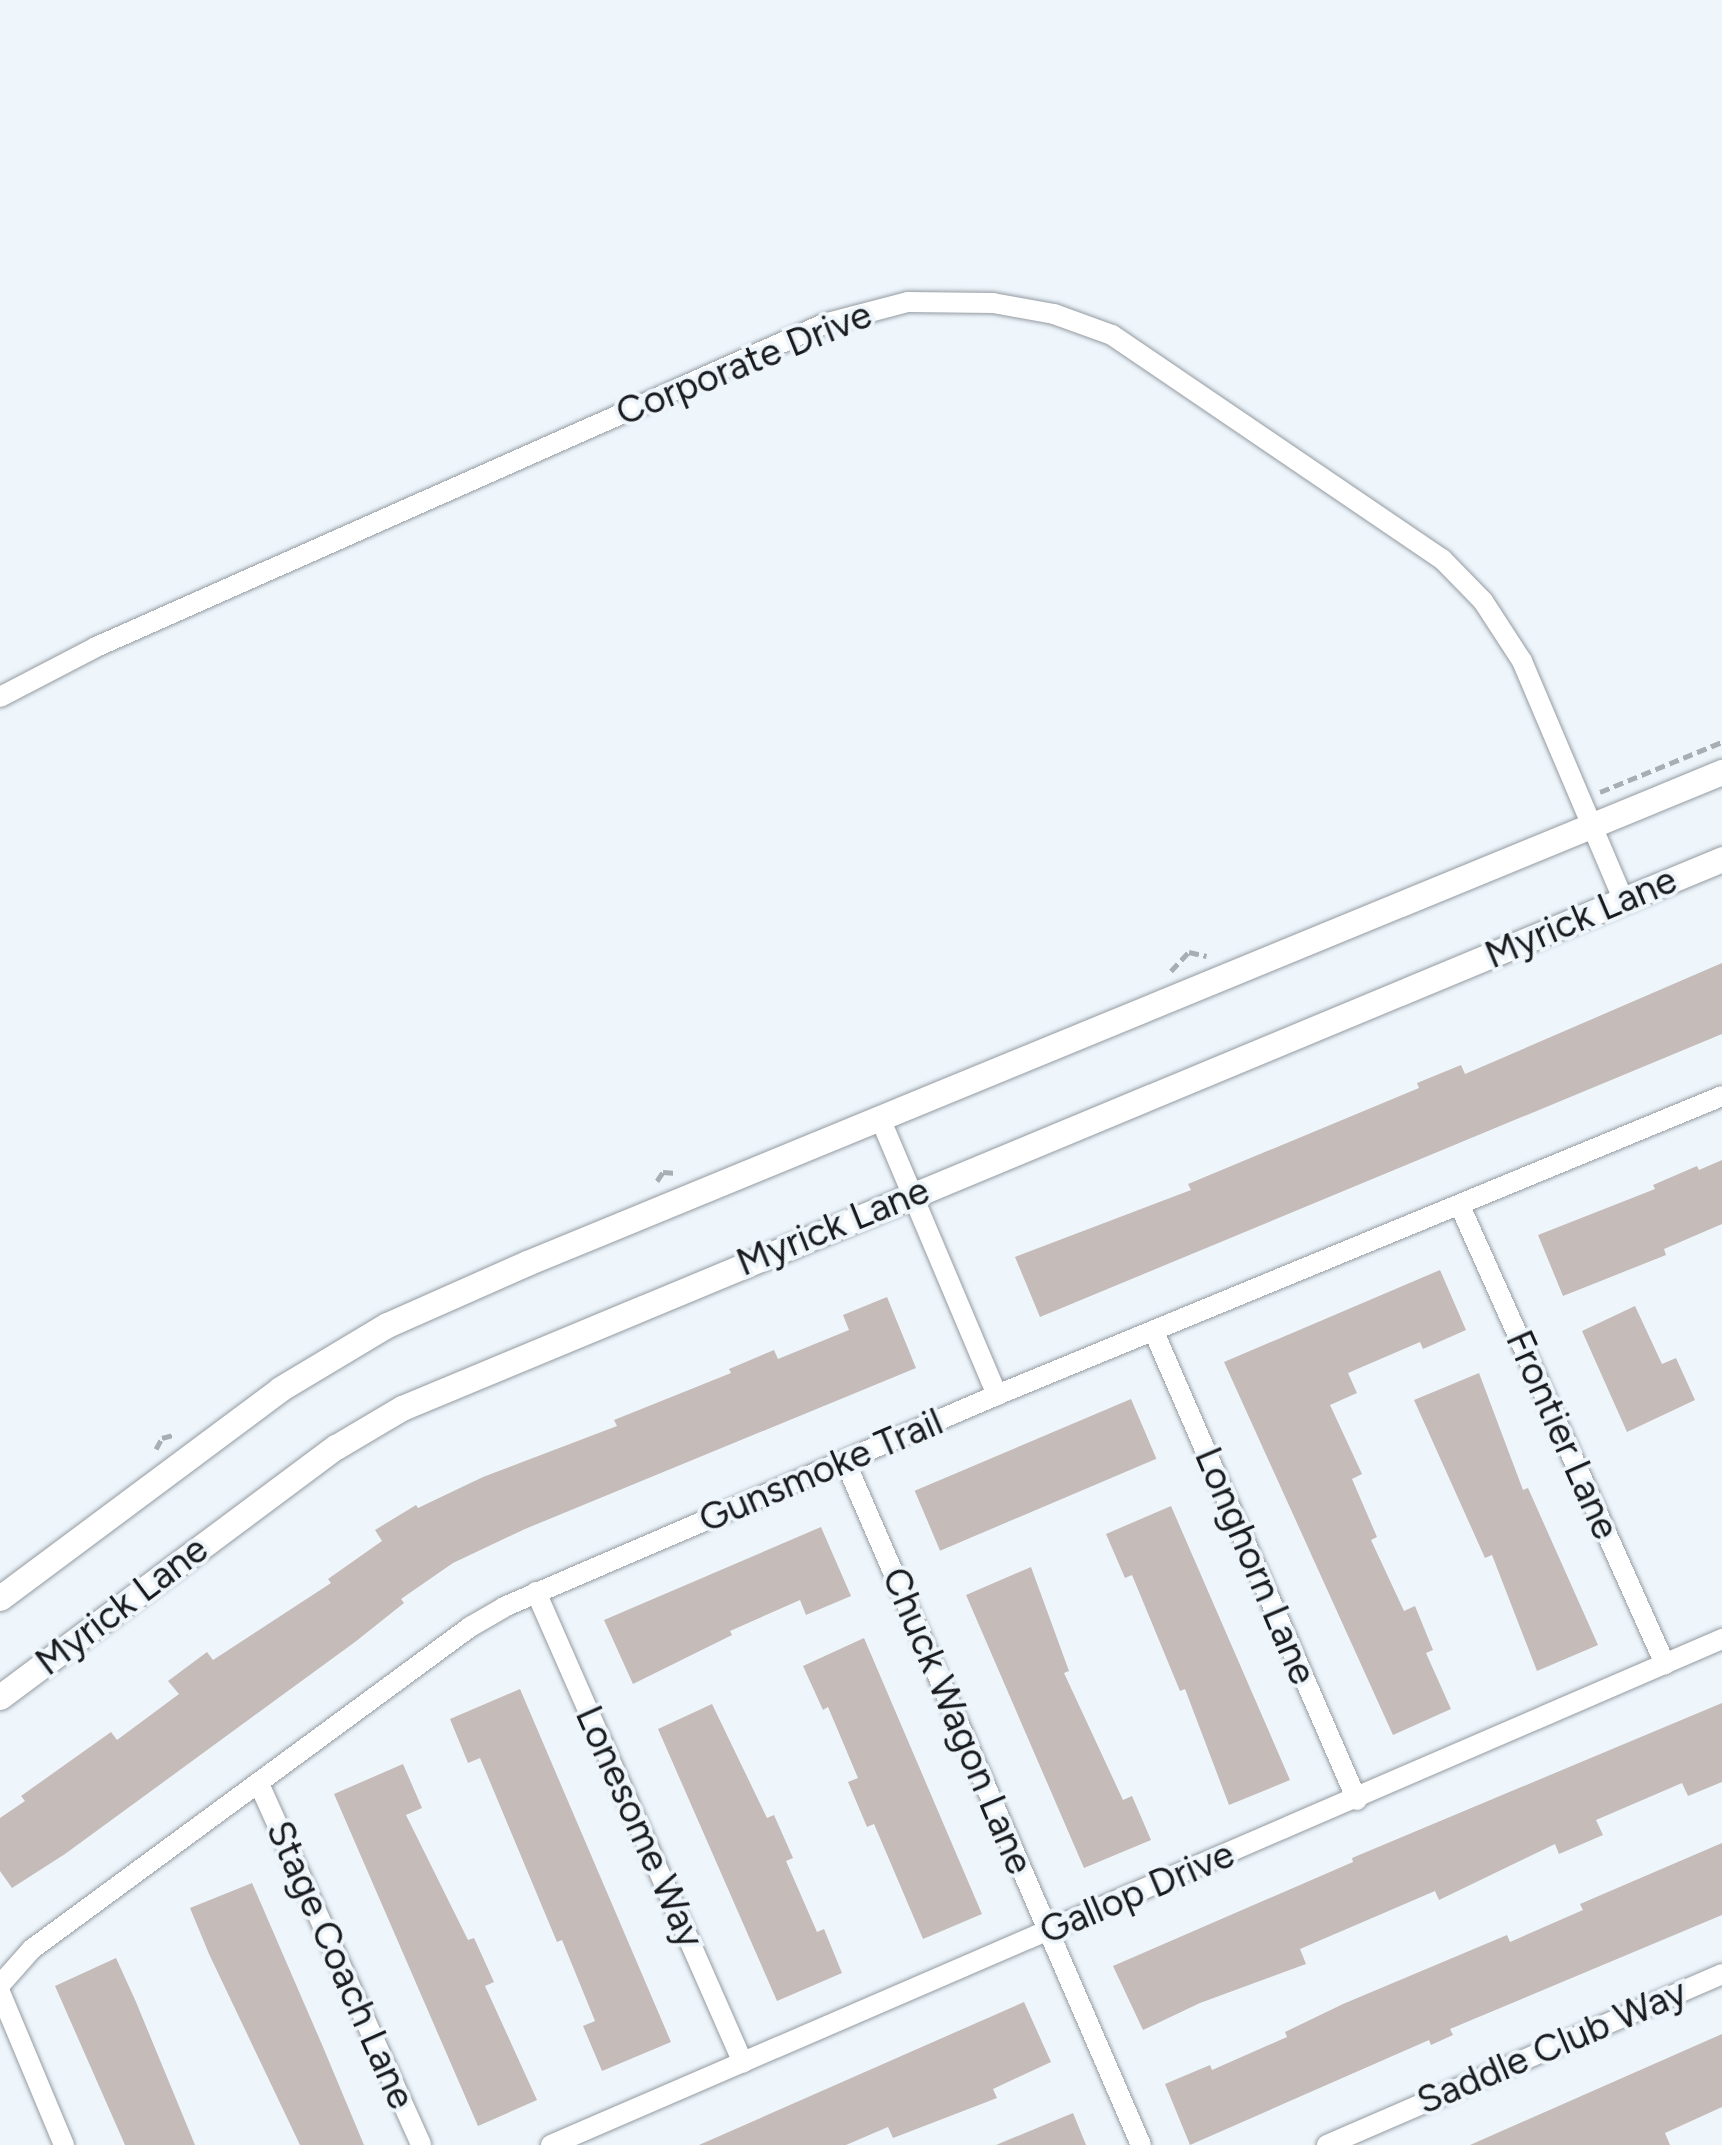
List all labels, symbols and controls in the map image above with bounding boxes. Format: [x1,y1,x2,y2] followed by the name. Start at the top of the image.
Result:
[610,292,878,436] street label: Corporate Drive
[1479,857,1683,979] street label: Myrick Lane
[730,1168,936,1286] street label: Myrick Lane
[1496,1324,1628,1546] street label: Frontier Lane
[692,1399,950,1543] street label: Gunsmoke Trail
[1185,1441,1325,1691] street label: Longhorn Lane
[27,1527,217,1685] street label: Myrick Lane
[872,1561,1042,1881] street label: Chuck Wagon Lane
[565,1699,713,1955] street label: Lonesome Way
[256,1814,424,2116] street label: Stage Coach Lane
[1033,1832,1241,1954] street label: Gallop Drive
[1410,1970,1694,2124] street label: Saddle Club Way

